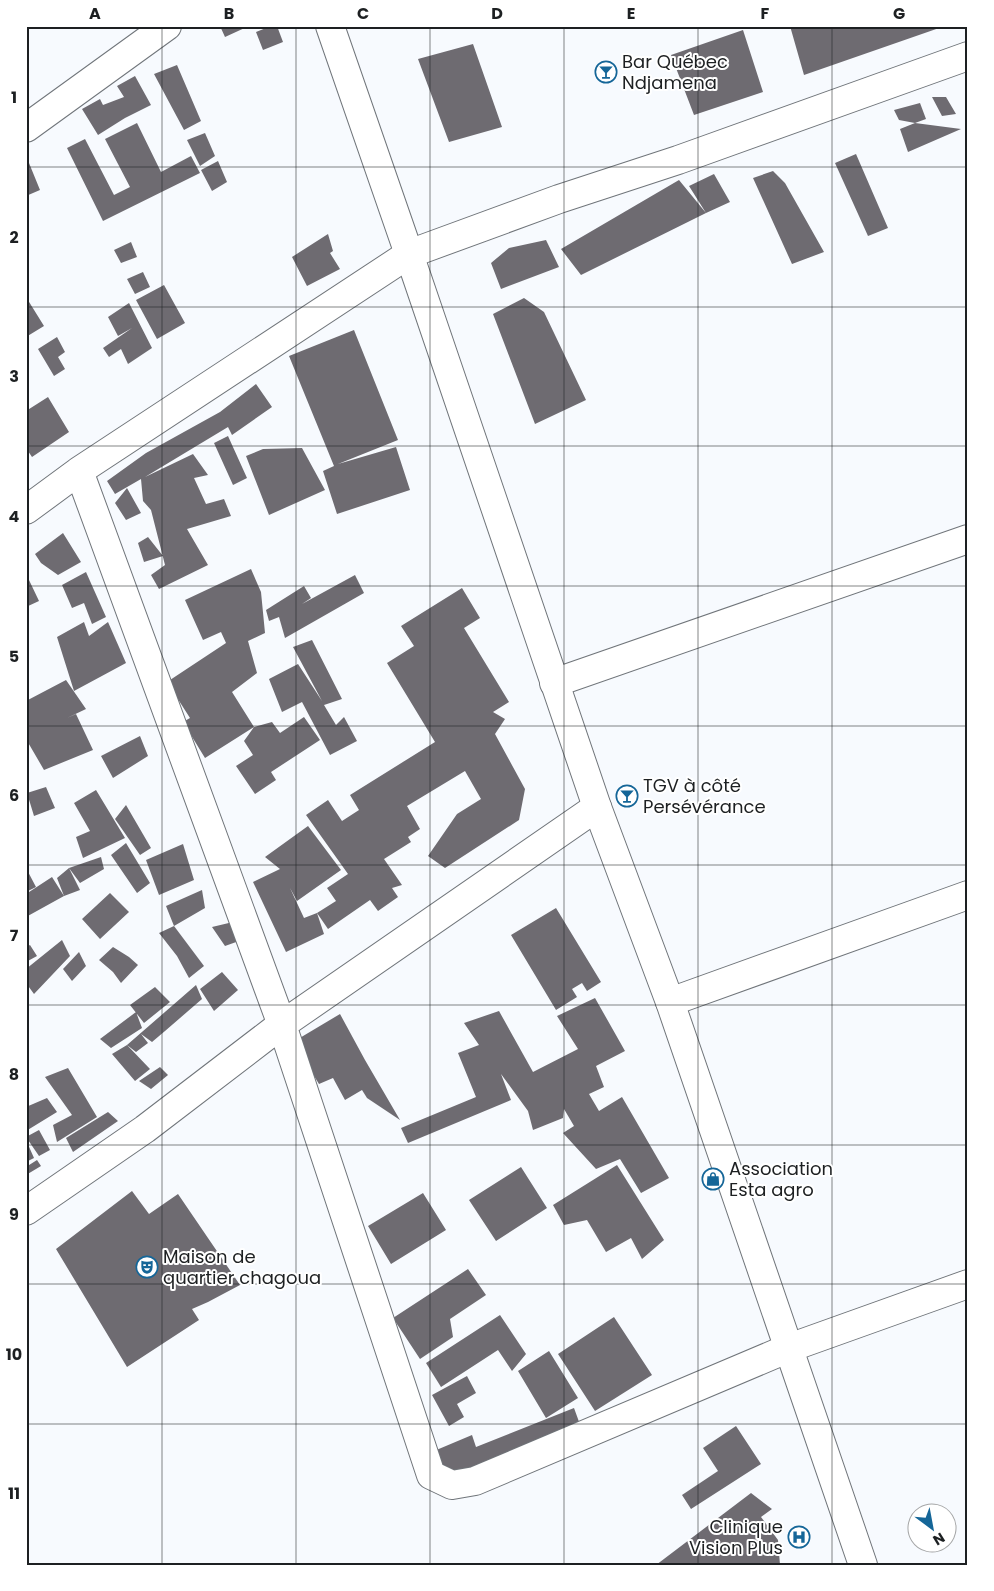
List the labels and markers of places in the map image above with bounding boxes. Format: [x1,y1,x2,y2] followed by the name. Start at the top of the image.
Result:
[622,49,728,95] place label: Bar Québec Ndjamena
[594,60,618,84] bar icon: Bar Québec Ndjamena
[643,773,766,819] place label: TGV à côté Persévérance
[615,784,639,808] bar icon: TGV à côté Persévérance
[729,1156,833,1202] place label: Association Esta agro
[701,1167,725,1191] shop icon: Association Esta agro
[163,1244,321,1290] place label: Maison de quartier chagoua
[135,1255,159,1279] theatre icon: Maison de quartier chagoua
[689,1514,783,1560] place label: Clinique Vision Plus
[787,1525,811,1549] hospital icon: Clinique Vision Plus

